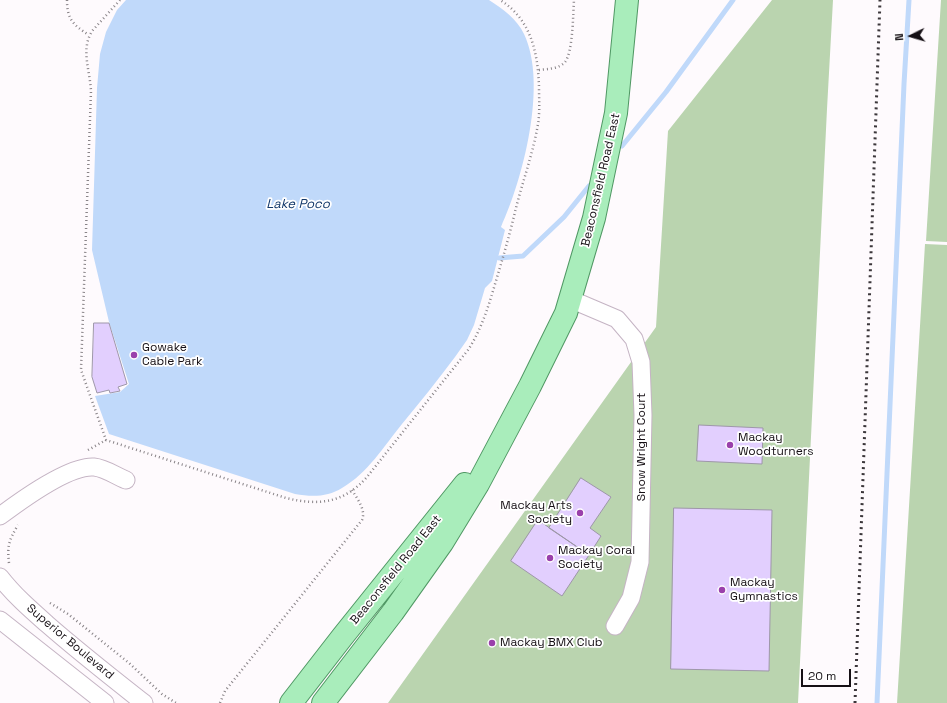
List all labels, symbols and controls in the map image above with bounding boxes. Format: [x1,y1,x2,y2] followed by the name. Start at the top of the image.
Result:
[891,16,931,56] north arrow
[892,33,906,41] text: N
[579,112,623,248] street label: Beaconsfield Road East
[266,196,330,212] water label: Lake Poco
[142,341,202,369] place label: Gowake Cable Park
[129,350,139,360] marker: Gowake Cable Park
[635,393,649,501] street label: Snow Wright Court
[738,431,813,459] place label: Mackay Woodturners
[725,440,735,450] marker: Mackay Woodturners
[500,499,572,527] place label: Mackay Arts Society
[575,508,585,518] marker: Mackay Arts Society
[347,512,445,628] street label: Beaconsfield Road East
[558,544,635,572] place label: Mackay Coral Society
[545,553,555,563] marker: Mackay Coral Society
[730,576,798,604] place label: Mackay Gymnastics
[717,585,727,595] marker: Mackay Gymnastics
[23,601,117,683] street label: Superior Boulevard
[500,636,603,650] place label: Mackay BMX Club
[487,638,497,648] marker: Mackay BMX Club
[803,661,853,687] scale bar
[808,668,836,684] text: 20 m

